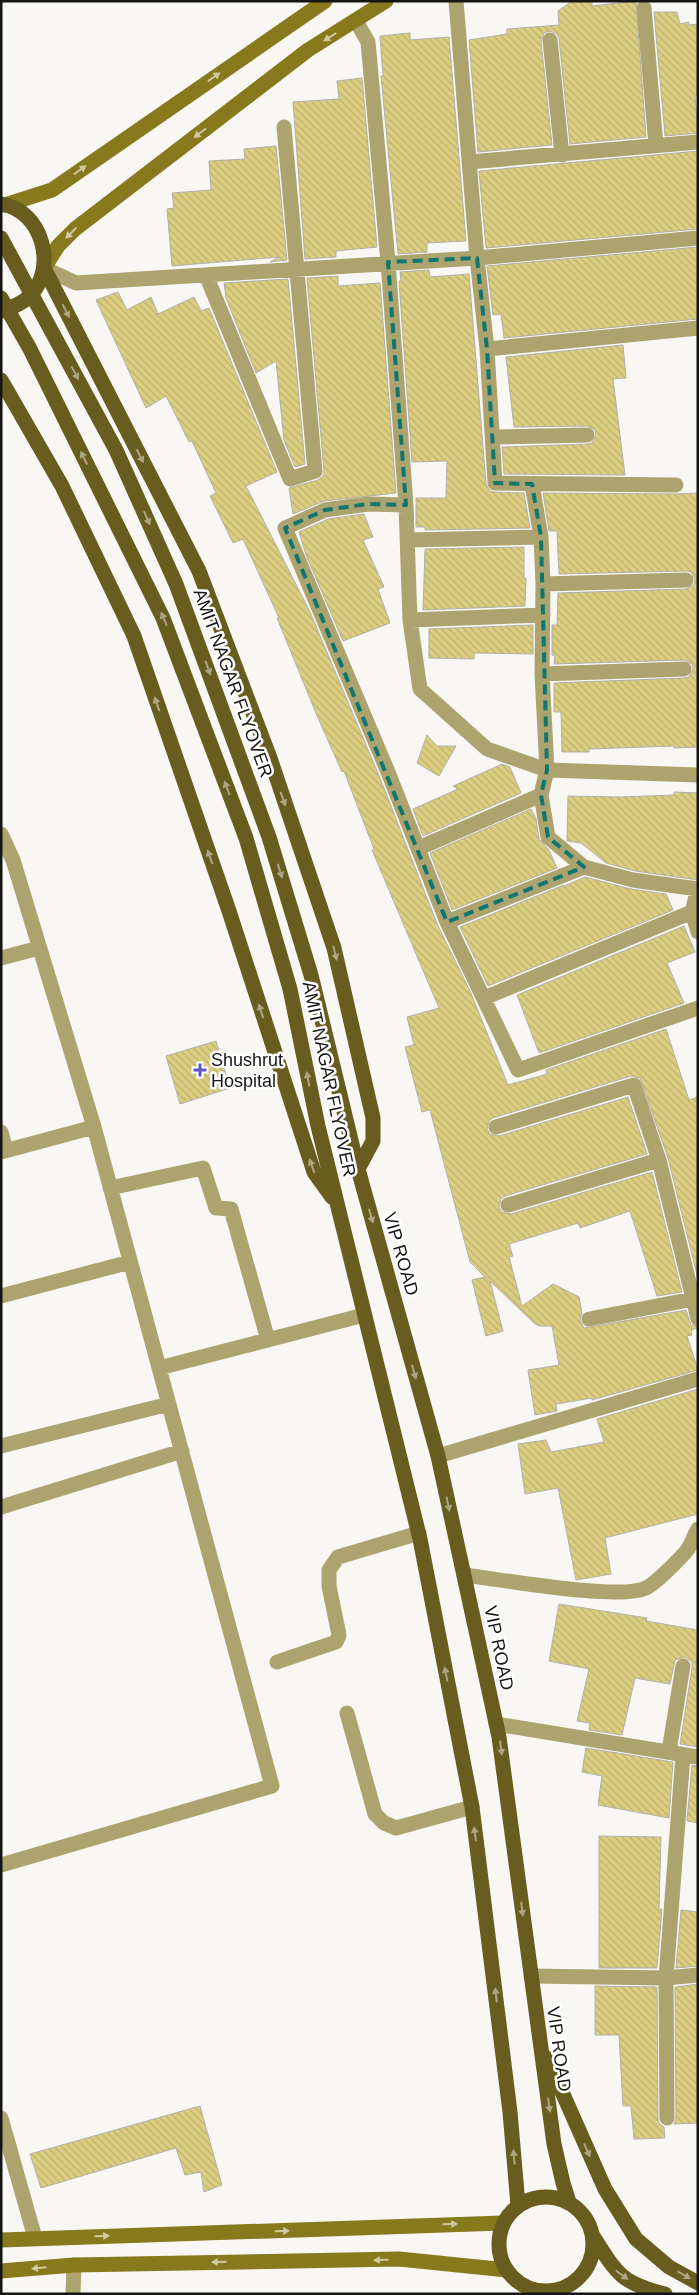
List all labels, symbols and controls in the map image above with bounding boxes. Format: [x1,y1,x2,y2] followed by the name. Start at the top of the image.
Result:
[324,32,337,41] one-way arrow
[207,72,220,82] one-way arrow
[194,128,207,139] one-way arrow
[73,165,87,175] one-way arrow
[66,227,78,239] one-way arrow
[62,304,70,318] one-way arrow
[71,365,79,380] one-way arrow
[136,448,144,463] one-way arrow
[80,451,88,465] one-way arrow
[143,511,151,525] one-way arrow
[190,586,276,780] street label: AMIT NAGAR FLYOVER
[159,612,167,626] one-way arrow
[205,661,212,676] one-way arrow
[153,696,161,711] one-way arrow
[223,780,230,795] one-way arrow
[280,792,288,807] one-way arrow
[206,849,214,864] one-way arrow
[276,864,284,879] one-way arrow
[331,946,339,961] one-way arrow
[298,979,360,1179] street label: AMIT NAGAR FLYOVER
[257,1004,265,1019] one-way arrow
[211,1050,283,1091] place label: Shushrut Hospital
[193,1063,207,1077] marker: Shushrut Hospital
[304,1071,312,1086] one-way arrow
[308,1158,315,1173] one-way arrow
[367,1208,375,1223] one-way arrow
[380,1210,422,1298] street label: VIP ROAD
[411,1365,419,1380] one-way arrow
[444,1497,452,1512] one-way arrow
[480,1604,518,1692] street label: VIP ROAD
[442,1666,450,1682] one-way arrow
[497,1741,505,1757] one-way arrow
[471,1826,479,1842] one-way arrow
[519,1902,527,1918] one-way arrow
[492,1987,500,2003] one-way arrow
[543,2005,575,2093] street label: VIP ROAD
[545,2098,553,2114] one-way arrow
[584,2143,592,2157] one-way arrow
[510,2148,518,2164] one-way arrow
[442,2220,458,2228] one-way arrow
[275,2226,291,2234] one-way arrow
[95,2232,111,2240] one-way arrow
[373,2256,389,2264] one-way arrow
[210,2259,226,2267] one-way arrow
[30,2264,46,2272] one-way arrow
[615,2270,629,2280] one-way arrow
[676,2271,691,2279] one-way arrow

